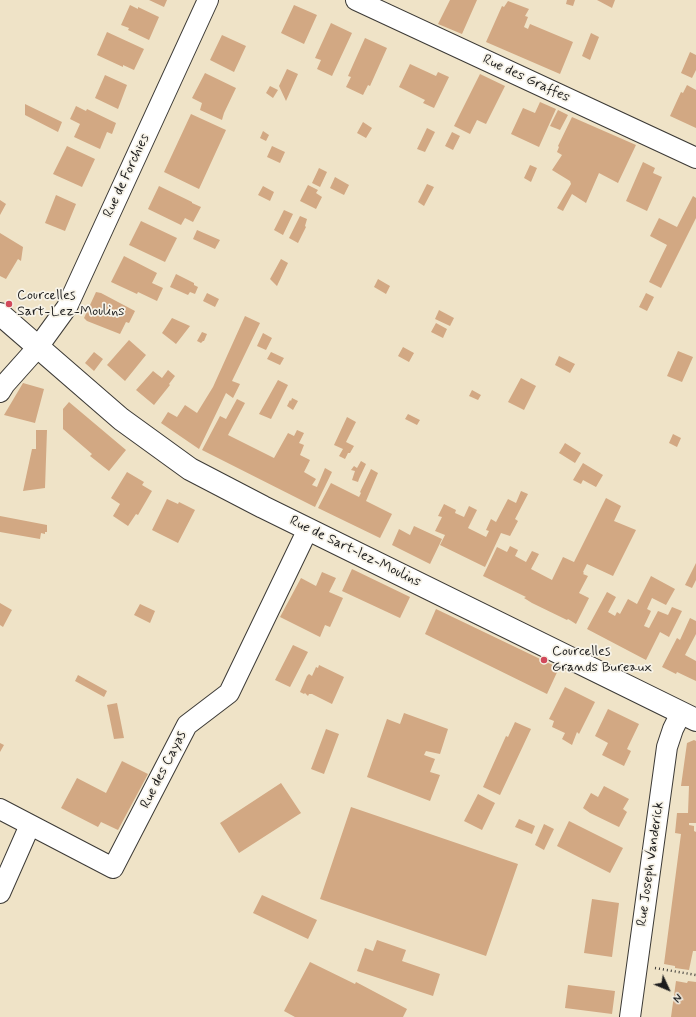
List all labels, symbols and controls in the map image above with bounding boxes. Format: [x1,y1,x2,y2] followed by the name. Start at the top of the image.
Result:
[480,51,572,107] street label: Rue des Graffes
[100,132,154,220] street label: Rue de Forchies
[17,288,125,320] place label: Courcelles Sart-Lez-Moulins
[4,299,14,309] marker: Courcelles Sart-Lez-Moulins
[287,513,423,591] street label: Rue de Sart-lez-Moulins
[552,644,652,676] place label: Courcelles Grands Bureaux
[539,655,549,665] marker: Courcelles Grands Bureaux
[137,729,191,811] street label: Rue des Cayas
[634,800,668,928] street label: Rue Joseph Vanderick
[648,969,688,1009] north arrow
[669,990,684,1005] text: N

